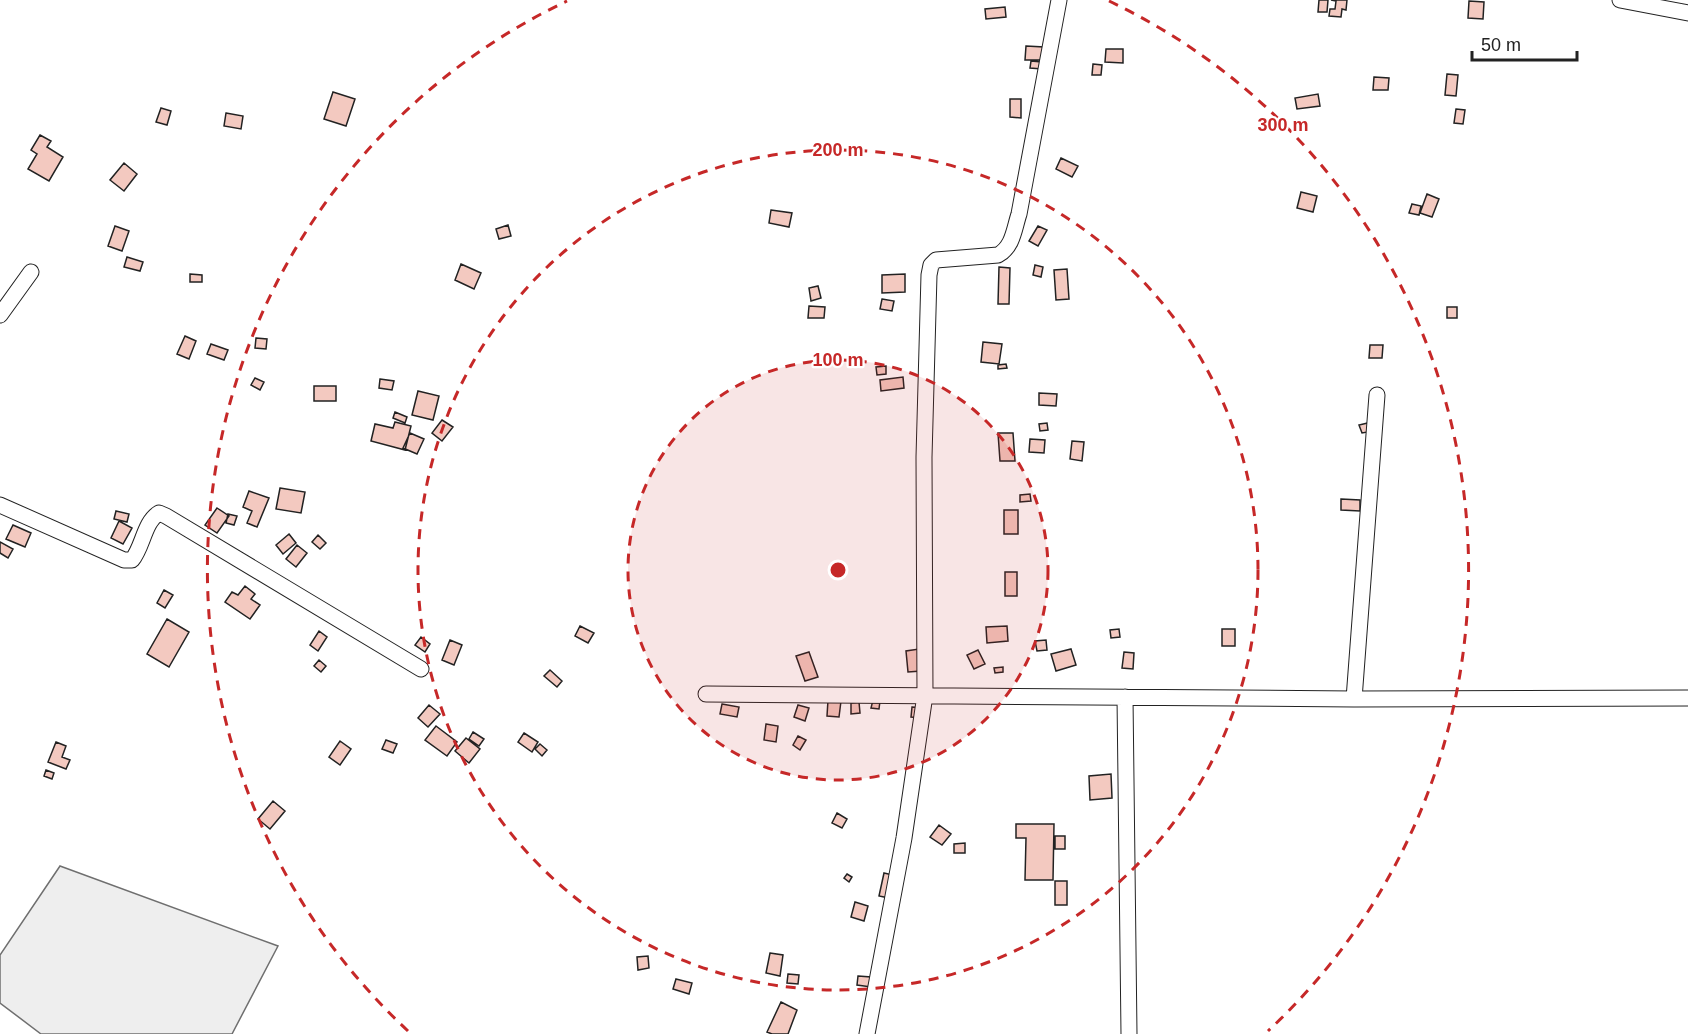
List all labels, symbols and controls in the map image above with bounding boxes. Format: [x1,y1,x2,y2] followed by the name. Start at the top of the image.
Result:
[1472,24,1577,62] scale bar
[1481,35,1521,55] text: 50 m
[1257,115,1309,135] text: 300 m
[812,140,864,160] text: 200 m
[812,350,864,370] text: 100 m
[828,560,848,580] centre of rings

